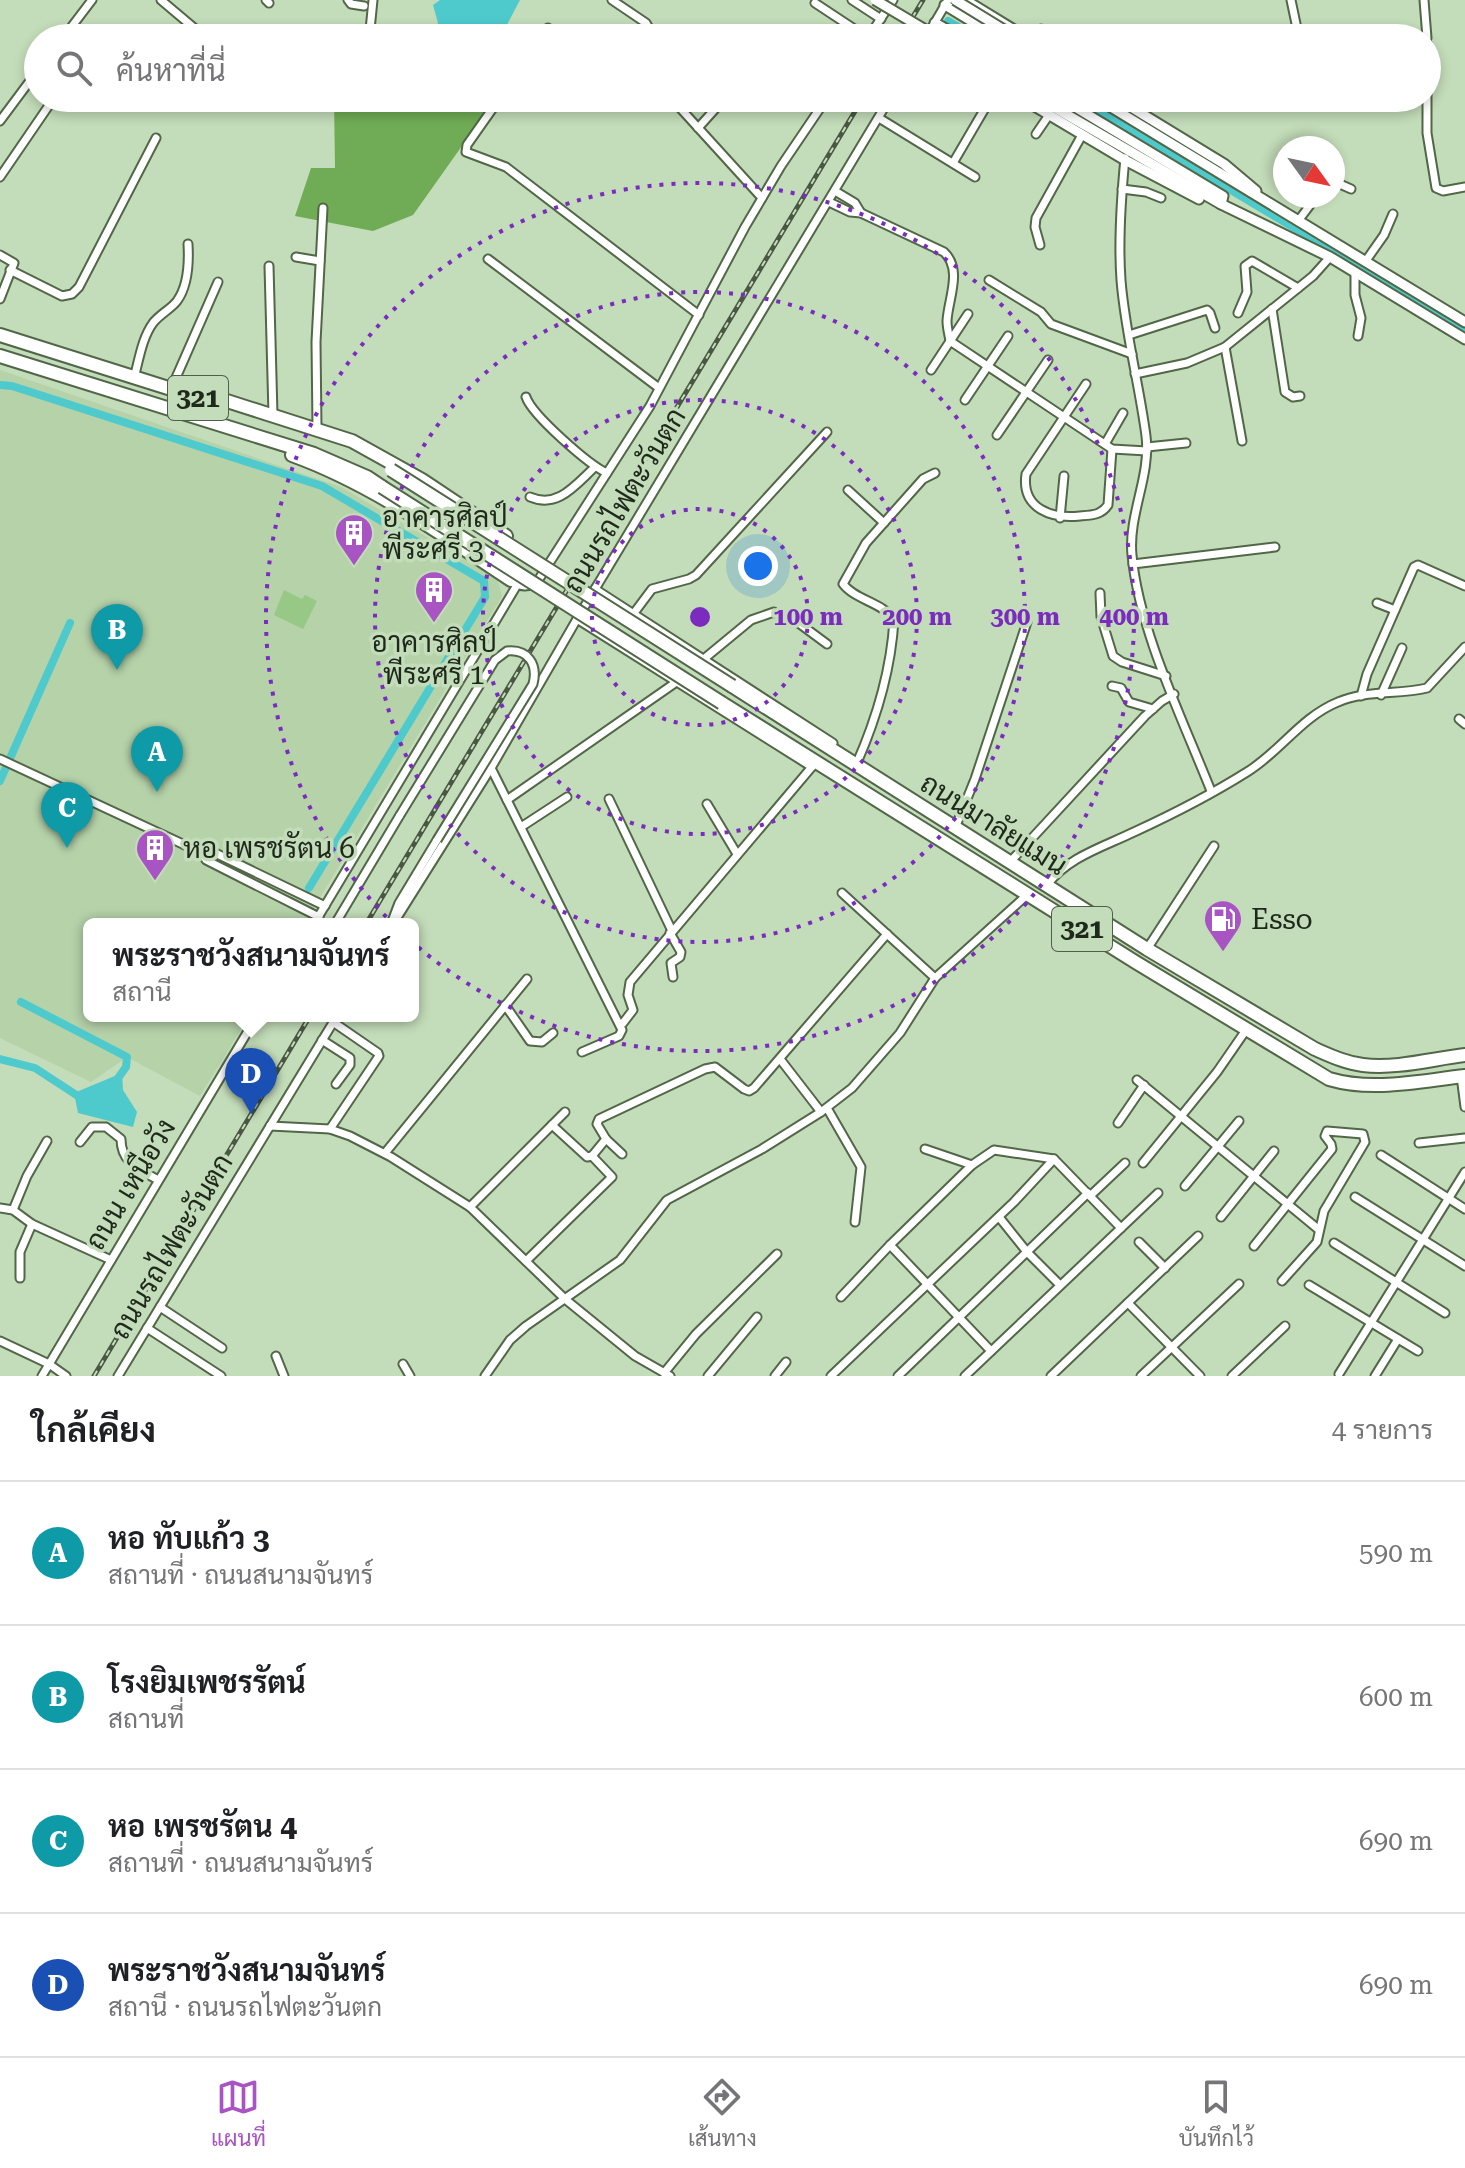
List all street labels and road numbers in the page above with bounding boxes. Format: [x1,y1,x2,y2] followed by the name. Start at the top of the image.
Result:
[168,376,228,420] road number: 321
[554,400,693,599] street label: ถนนรถไฟตะวันตก
[915,765,1074,882] street label: ถนนมาลัยแมน
[1052,907,1112,951] road number: 321
[77,1112,182,1256] street label: ถนน เหนือวัง
[101,1146,240,1345] street label: ถนนรถไฟตะวันตก

